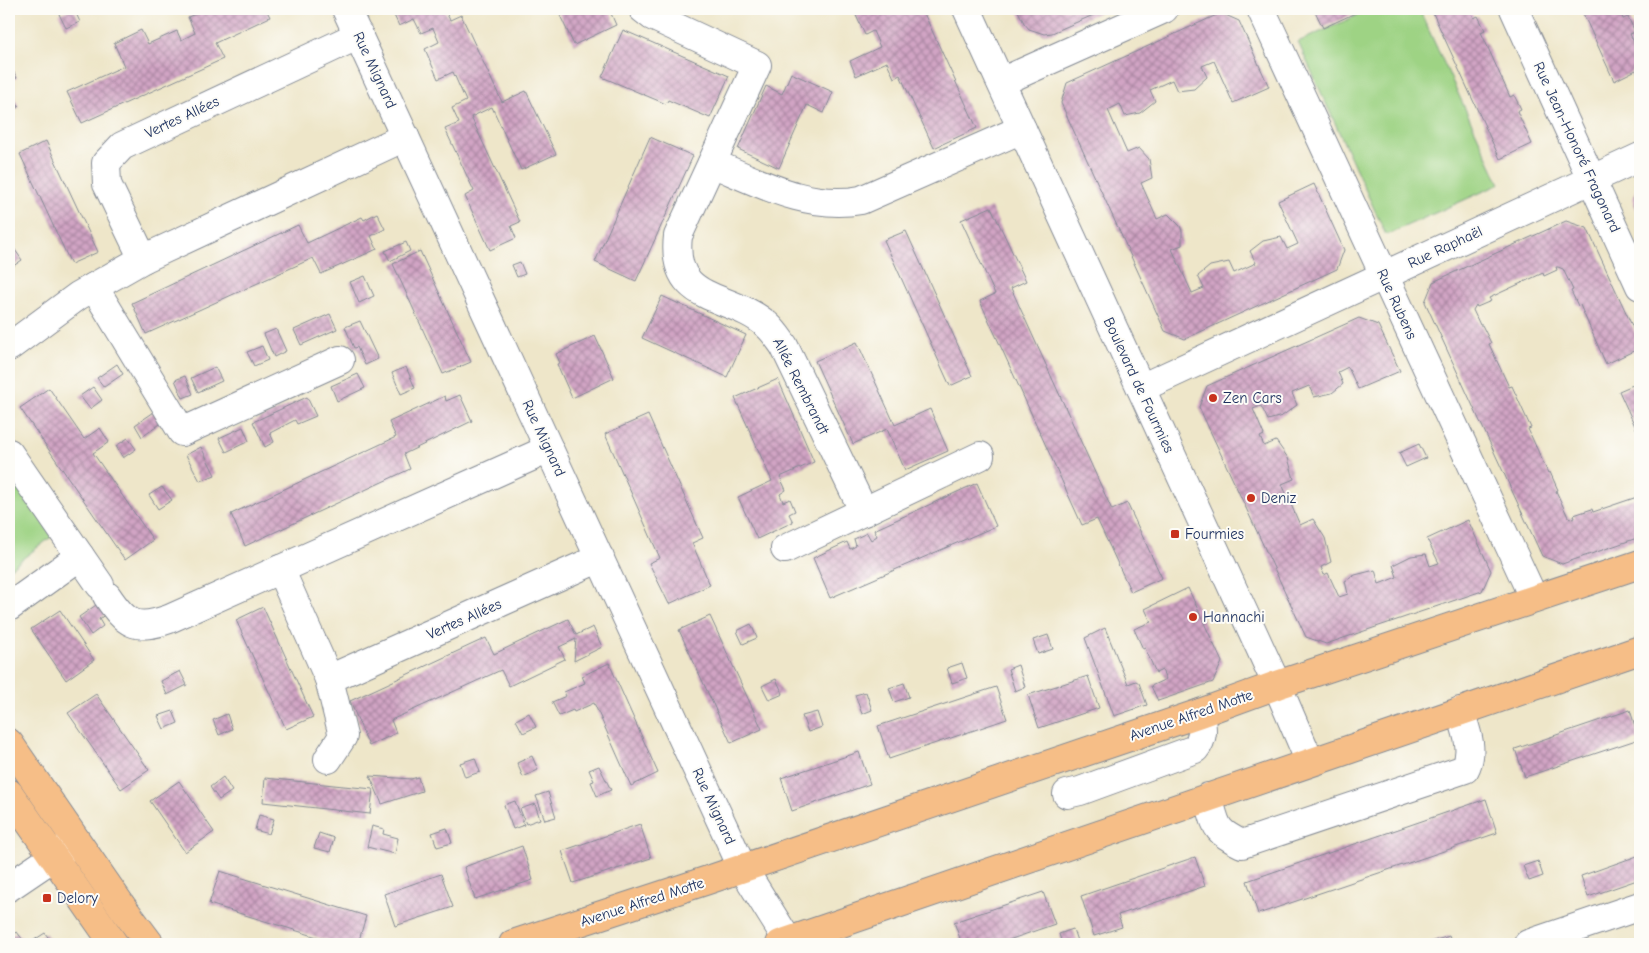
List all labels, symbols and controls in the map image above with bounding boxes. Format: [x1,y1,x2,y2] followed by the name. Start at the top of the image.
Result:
[349,29,401,111] street label: Rue Mignard
[1530,59,1624,235] street label: Rue Jean-Honoré Fragonard
[142,92,222,142] street label: Vertes Allées
[1405,222,1485,272] street label: Rue Raphaël
[1373,266,1421,342] street label: Rue Rubens
[1100,314,1178,456] street label: Boulevard de Fourmies
[769,335,833,438] street label: Allée Rembrandt
[1223,389,1282,407] place label: Zen Cars
[1207,392,1219,404] marker: Zen Cars
[518,397,570,479] street label: Rue Mignard
[1261,489,1297,507] place label: Deniz
[1245,492,1257,504] marker: Deniz
[1185,525,1244,543] place label: Fourmies
[1169,528,1181,540] marker: Fourmies
[424,595,504,643] street label: Vertes Allées
[1203,608,1265,626] place label: Hannachi
[1187,611,1199,623] marker: Hannachi
[1127,685,1255,745] street label: Avenue Alfred Motte
[688,765,740,847] street label: Rue Mignard
[578,873,707,930] street label: Avenue Alfred Motte
[57,889,98,907] place label: Delory
[41,892,53,904] marker: Delory

